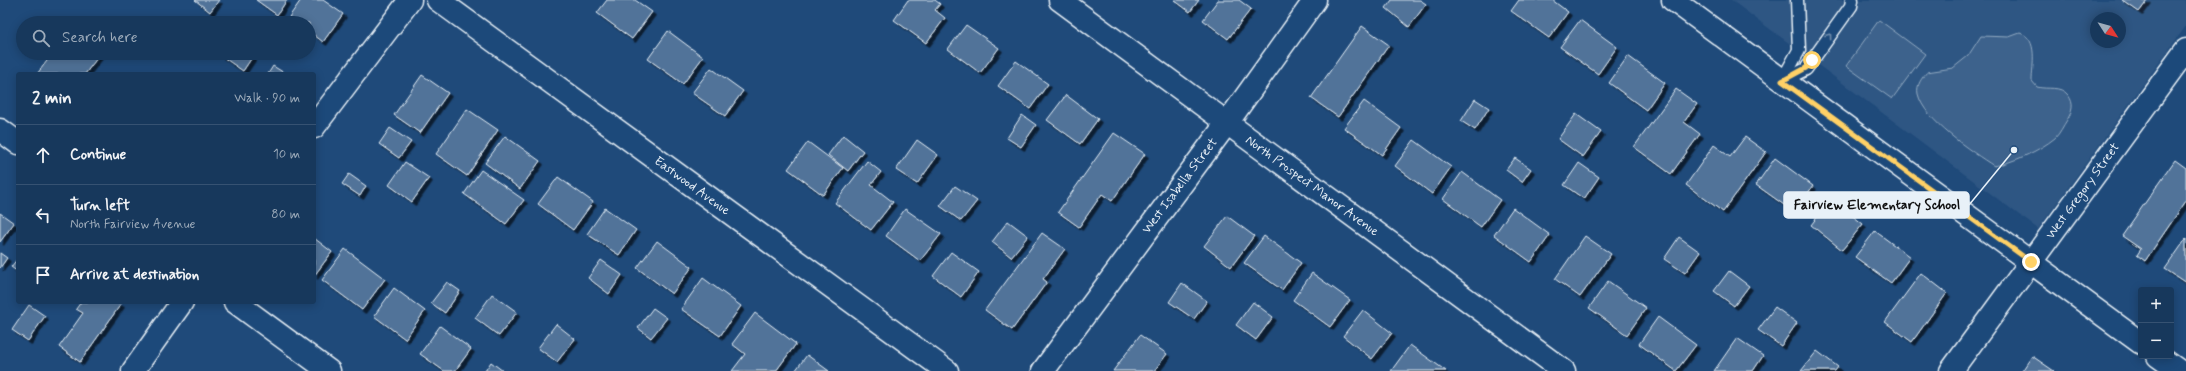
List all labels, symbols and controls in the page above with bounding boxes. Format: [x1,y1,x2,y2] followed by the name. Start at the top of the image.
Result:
[2090,12,2126,48] north arrow
[16,16,316,60] search box
[30,27,52,49] icon: search
[62,28,138,48] text: Search here
[1824,33,1832,40] one-way arrow
[1803,51,1821,69] route start
[32,87,72,109] text: 2 min
[234,90,300,107] text: Walk · 90 m
[1242,132,1382,240] street label: North Prospect Manor Avenue
[1138,135,1222,237] street label: West Isabella Street
[2042,139,2125,243] street label: West Gregory Street
[32,144,54,166] icon: ahead
[70,145,126,165] text: Continue
[273,146,300,163] text: 10 m
[651,153,733,219] street label: Eastwood Avenue
[1784,192,1969,218] callout: Fairview Elementary School
[70,196,130,216] text: Turn left
[1794,196,1960,214] text: Fairview Elementary School
[32,204,54,226] icon: left
[271,206,300,223] text: 80 m
[70,216,195,233] text: North Fairview Avenue
[2022,253,2040,271] route end
[32,264,54,286] icon: arrive
[70,265,199,285] text: Arrive at destination
[2138,287,2174,359] map controls
[2138,287,2174,323] button: +
[2138,323,2174,359] button: −

